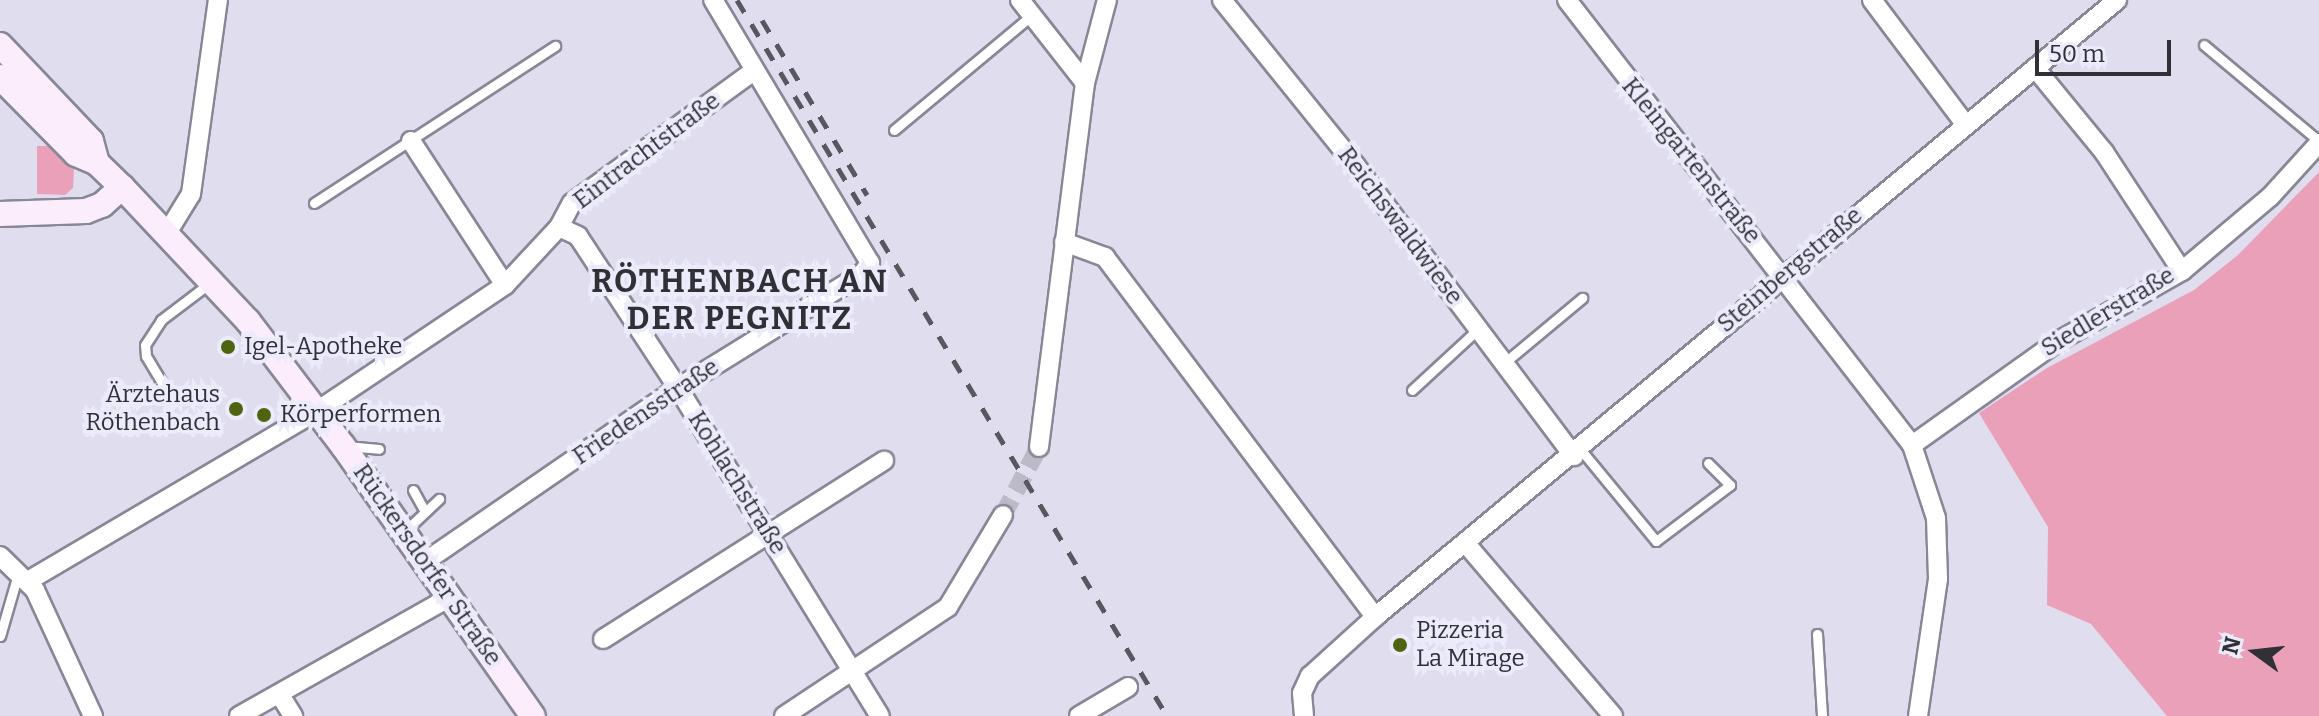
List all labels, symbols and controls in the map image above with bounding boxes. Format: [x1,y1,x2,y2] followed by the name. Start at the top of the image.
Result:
[2039,24,2175,74] scale bar
[2049,40,2105,68] text: 50 m
[1615,72,1767,250] street label: Kleingartenstraße
[568,87,726,215] street label: Eintrachtstraße
[1331,142,1469,310] street label: Reichswaldwiese
[1712,201,1868,339] street label: Steinbergstraße
[2036,261,2180,363] street label: Siedlerstraße
[591,263,889,338] district label: RÖTHENBACH AN DER PEGNITZ
[244,333,402,361] place label: Igel-Apotheke
[219,338,237,356] marker: Igel-Apotheke
[568,353,724,471] street label: Friedensstraße
[85,381,220,437] place label: Ärztehaus Röthenbach
[227,400,245,418] marker: Ärztehaus Röthenbach
[280,401,441,429] place label: Körperformen
[255,406,273,424] marker: Körperformen
[682,406,792,560] street label: Kohlachstraße
[347,459,507,671] street label: Rückersdorfer Straße
[2215,612,2295,692] north arrow
[1416,617,1525,673] place label: Pizzeria La Mirage
[2216,634,2247,657] text: N
[1391,636,1409,654] marker: Pizzeria La Mirage

